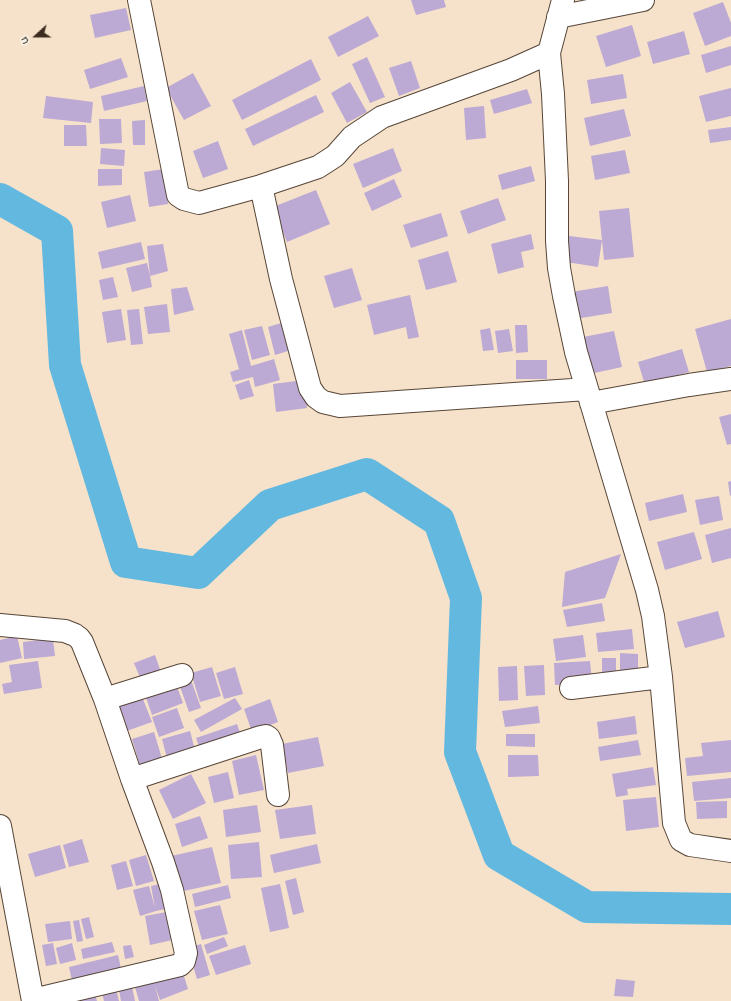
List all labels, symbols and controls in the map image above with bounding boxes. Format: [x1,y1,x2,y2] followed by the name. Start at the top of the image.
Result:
[16,16,56,56] north arrow
[16,34,34,46] text: U

